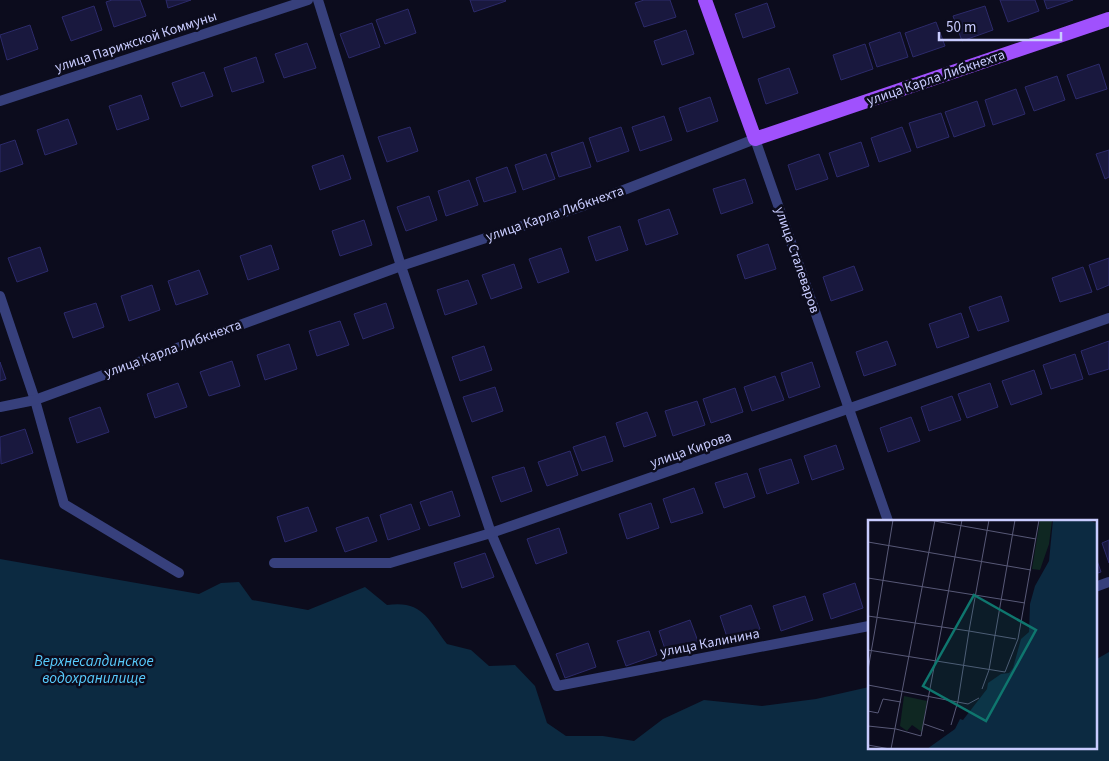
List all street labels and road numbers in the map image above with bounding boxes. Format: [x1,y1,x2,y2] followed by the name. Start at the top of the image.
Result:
[52,6,220,78] street label: улица Парижской Коммуны
[864,45,1008,111] street label: улица Карла Либкнехта
[483,181,627,247] street label: улица Карла Либкнехта
[769,204,825,316] street label: улица Сталеваров
[102,315,244,383] street label: улица Карла Либкнехта
[648,427,734,473] street label: улица Кирова
[659,624,761,662] street label: улица Калинина

